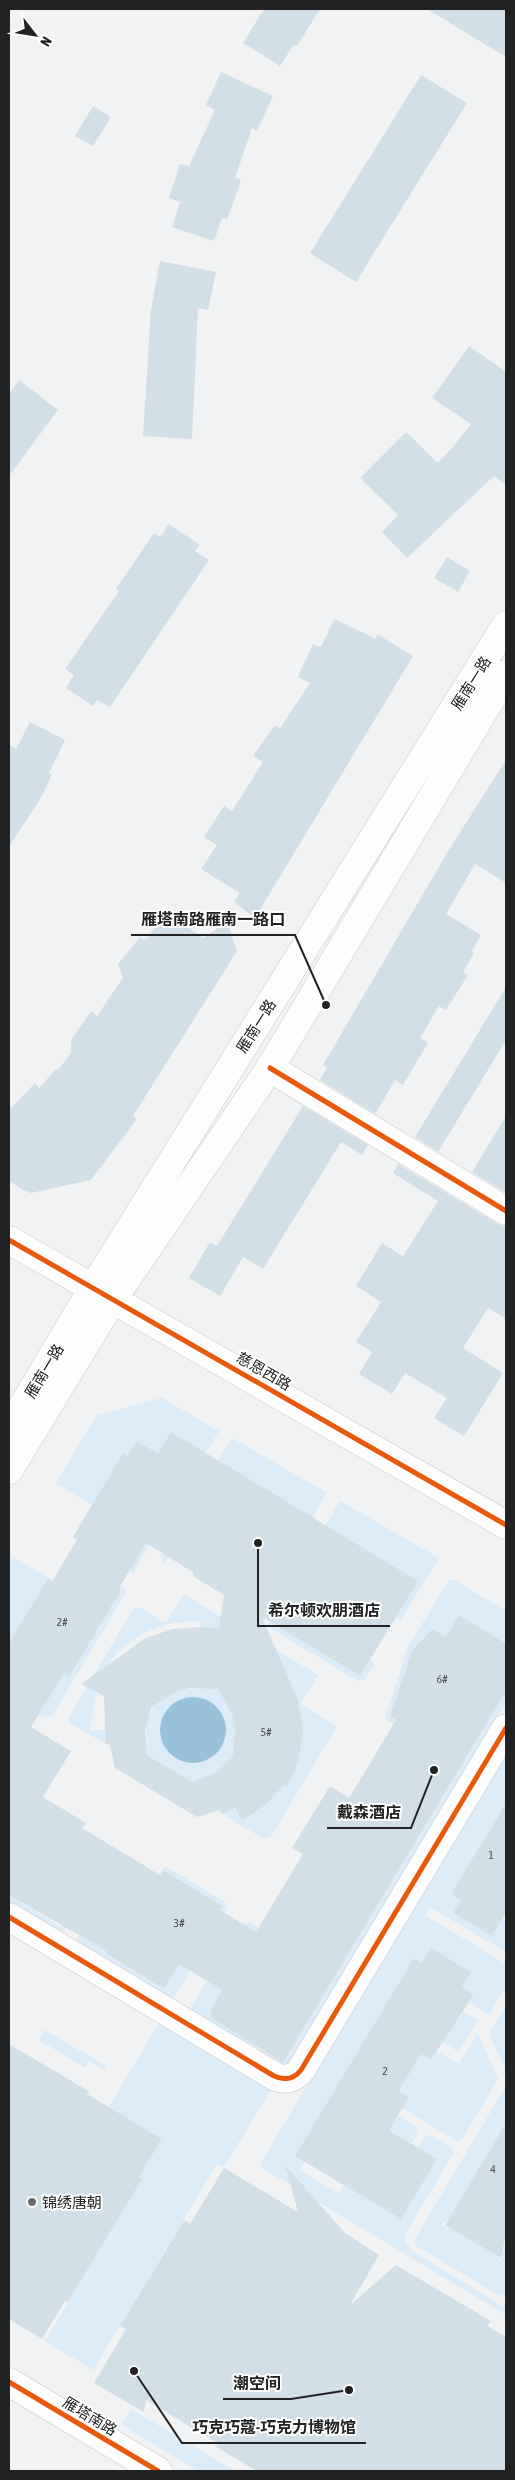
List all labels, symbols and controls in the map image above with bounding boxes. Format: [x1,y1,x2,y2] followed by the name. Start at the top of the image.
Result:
[10,10,60,60] north arrow
[37,34,55,49] text: N
[448,653,494,713] street label: 雁南一路
[131,904,295,935] callout: 雁塔南路雁南一路口
[141,910,285,928] text: 雁塔南路雁南一路口
[233,996,279,1056] street label: 雁南一路
[21,1341,67,1401] street label: 雁南一路
[234,1349,294,1393] street label: 慈恩西路
[258,1595,390,1626] callout: 希尔顿欢朋酒店
[268,1601,380,1619] text: 希尔顿欢朋酒店
[57,1615,68,1629] house number: 2#
[437,1672,448,1686] house number: 6#
[261,1725,272,1739] house number: 5#
[327,1797,411,1828] callout: 戴森酒店
[337,1803,401,1821] text: 戴森酒店
[488,1848,494,1862] house number: 1
[174,1916,185,1930] house number: 3#
[382,2064,388,2078] house number: 2
[490,2162,496,2176] house number: 4
[42,2194,102,2211] place label: 锦绣唐朝
[26,2196,38,2208] marker: 锦绣唐朝
[223,2368,291,2399] callout: 潮空间
[233,2374,281,2392] text: 潮空间
[60,2393,120,2439] street label: 雁塔南路
[182,2412,366,2443] callout: 巧克巧蔻-巧克力博物馆
[192,2418,356,2436] text: 巧克巧蔻-巧克力博物馆

